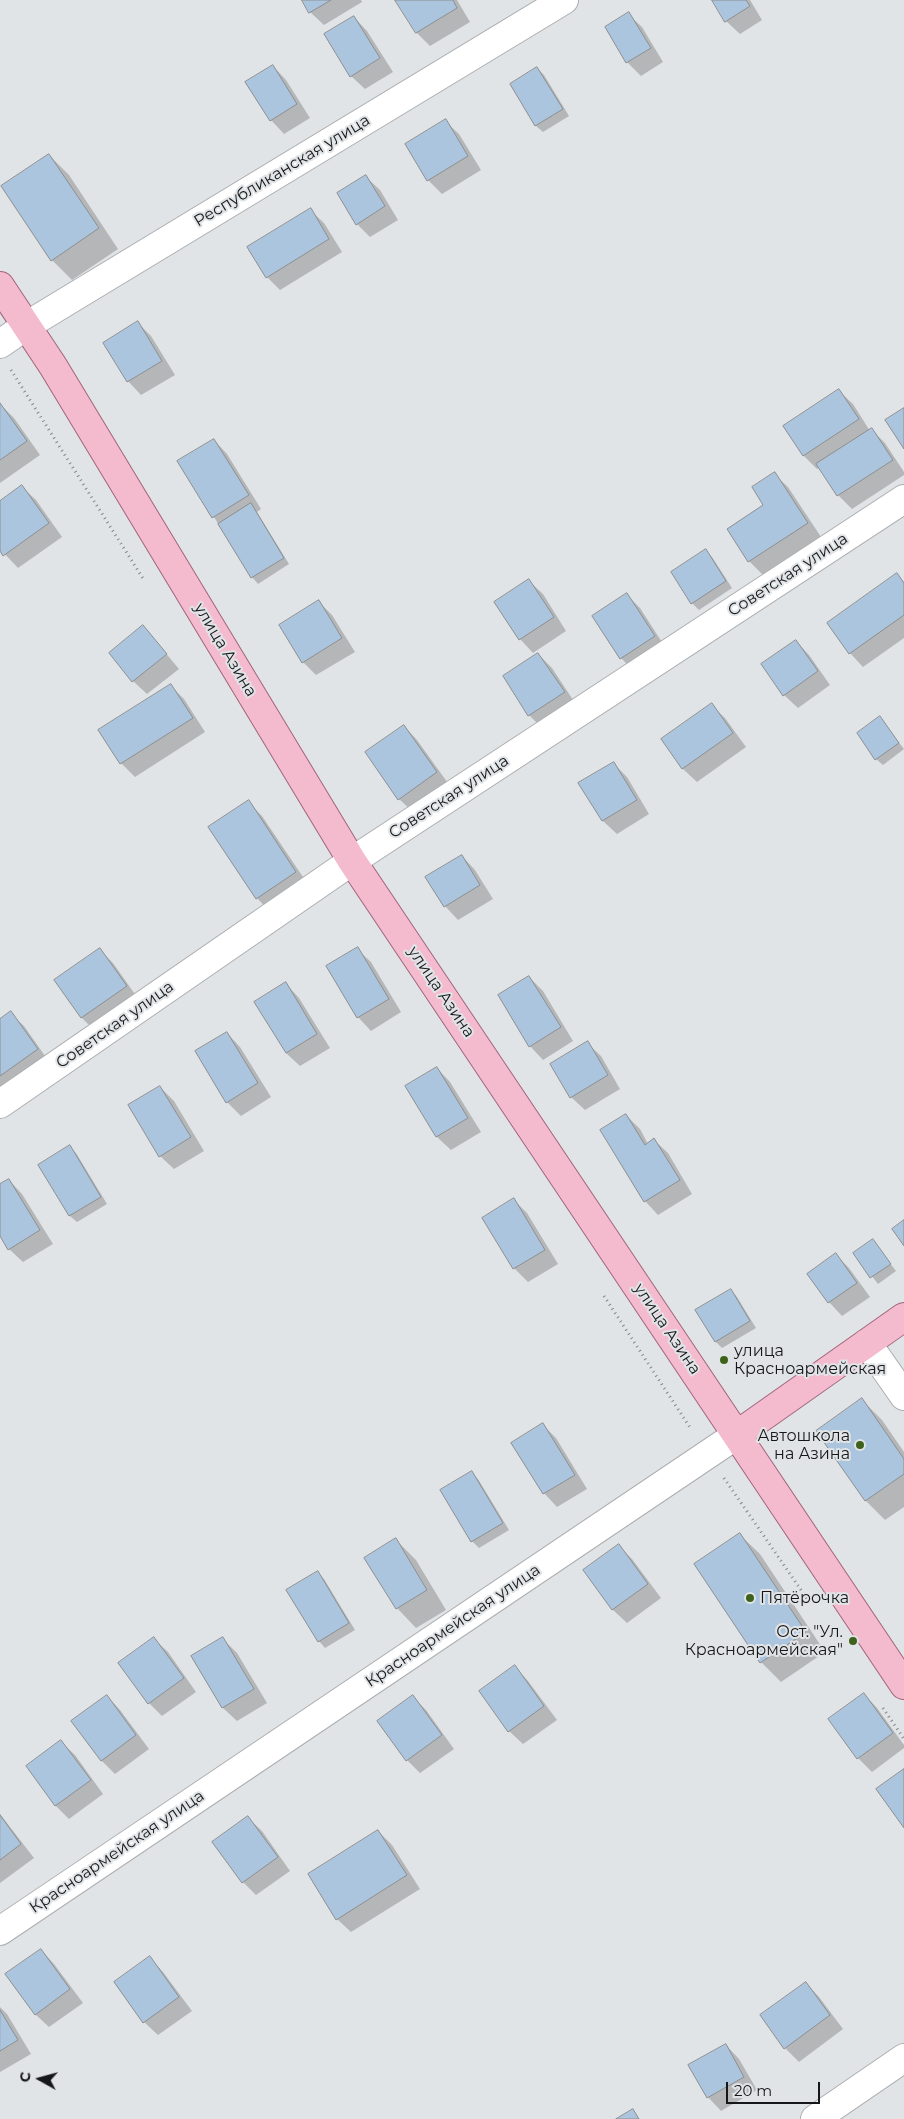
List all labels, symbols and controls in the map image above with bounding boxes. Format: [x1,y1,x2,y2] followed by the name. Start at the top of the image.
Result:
[191,111,373,231] street label: Республиканская улица
[724,529,852,621] street label: Советская улица
[190,600,260,700] street label: улица Азина
[385,751,513,843] street label: Советская улица
[403,943,479,1041] street label: улица Азина
[53,977,177,1073] street label: Советская улица
[629,1280,705,1378] street label: улица Азина
[734,1341,886,1379] place label: улица Красноармейская
[718,1354,730,1366] marker: улица Красноармейская
[758,1426,850,1464] place label: Автошкола на Азина
[854,1439,866,1451] marker: Автошкола на Азина
[362,1560,544,1692] street label: Красноармейская улица
[760,1588,849,1608] place label: Пятёрочка
[744,1592,756,1604] marker: Пятёрочка
[685,1622,843,1660] place label: Ост. "Ул. Красноармейская"
[847,1635,859,1647] marker: Ост. "Ул. Красноармейская"
[26,1786,208,1918] street label: Красноармейская улица
[15,2054,65,2104] north arrow
[16,2071,35,2083] text: С
[729,2072,823,2104] scale bar
[734,2081,772,2100] text: 20 m

